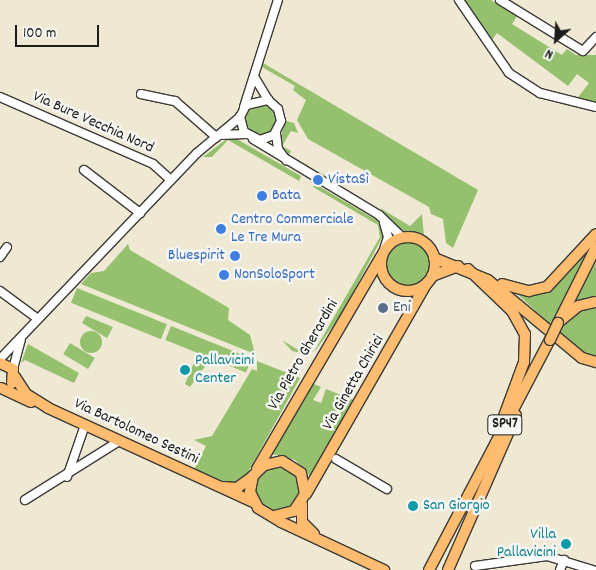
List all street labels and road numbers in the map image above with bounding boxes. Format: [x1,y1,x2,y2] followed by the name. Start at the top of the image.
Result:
[30,88,156,158] street label: Via Bure Vecchia Nord
[265,296,343,414] street label: Via Pietro Gherardini
[319,332,389,434] street label: Via Ginetta Chirici
[71,395,201,469] street label: Via Bartolomeo Sestini
[486,412,524,438] road number: SP47

